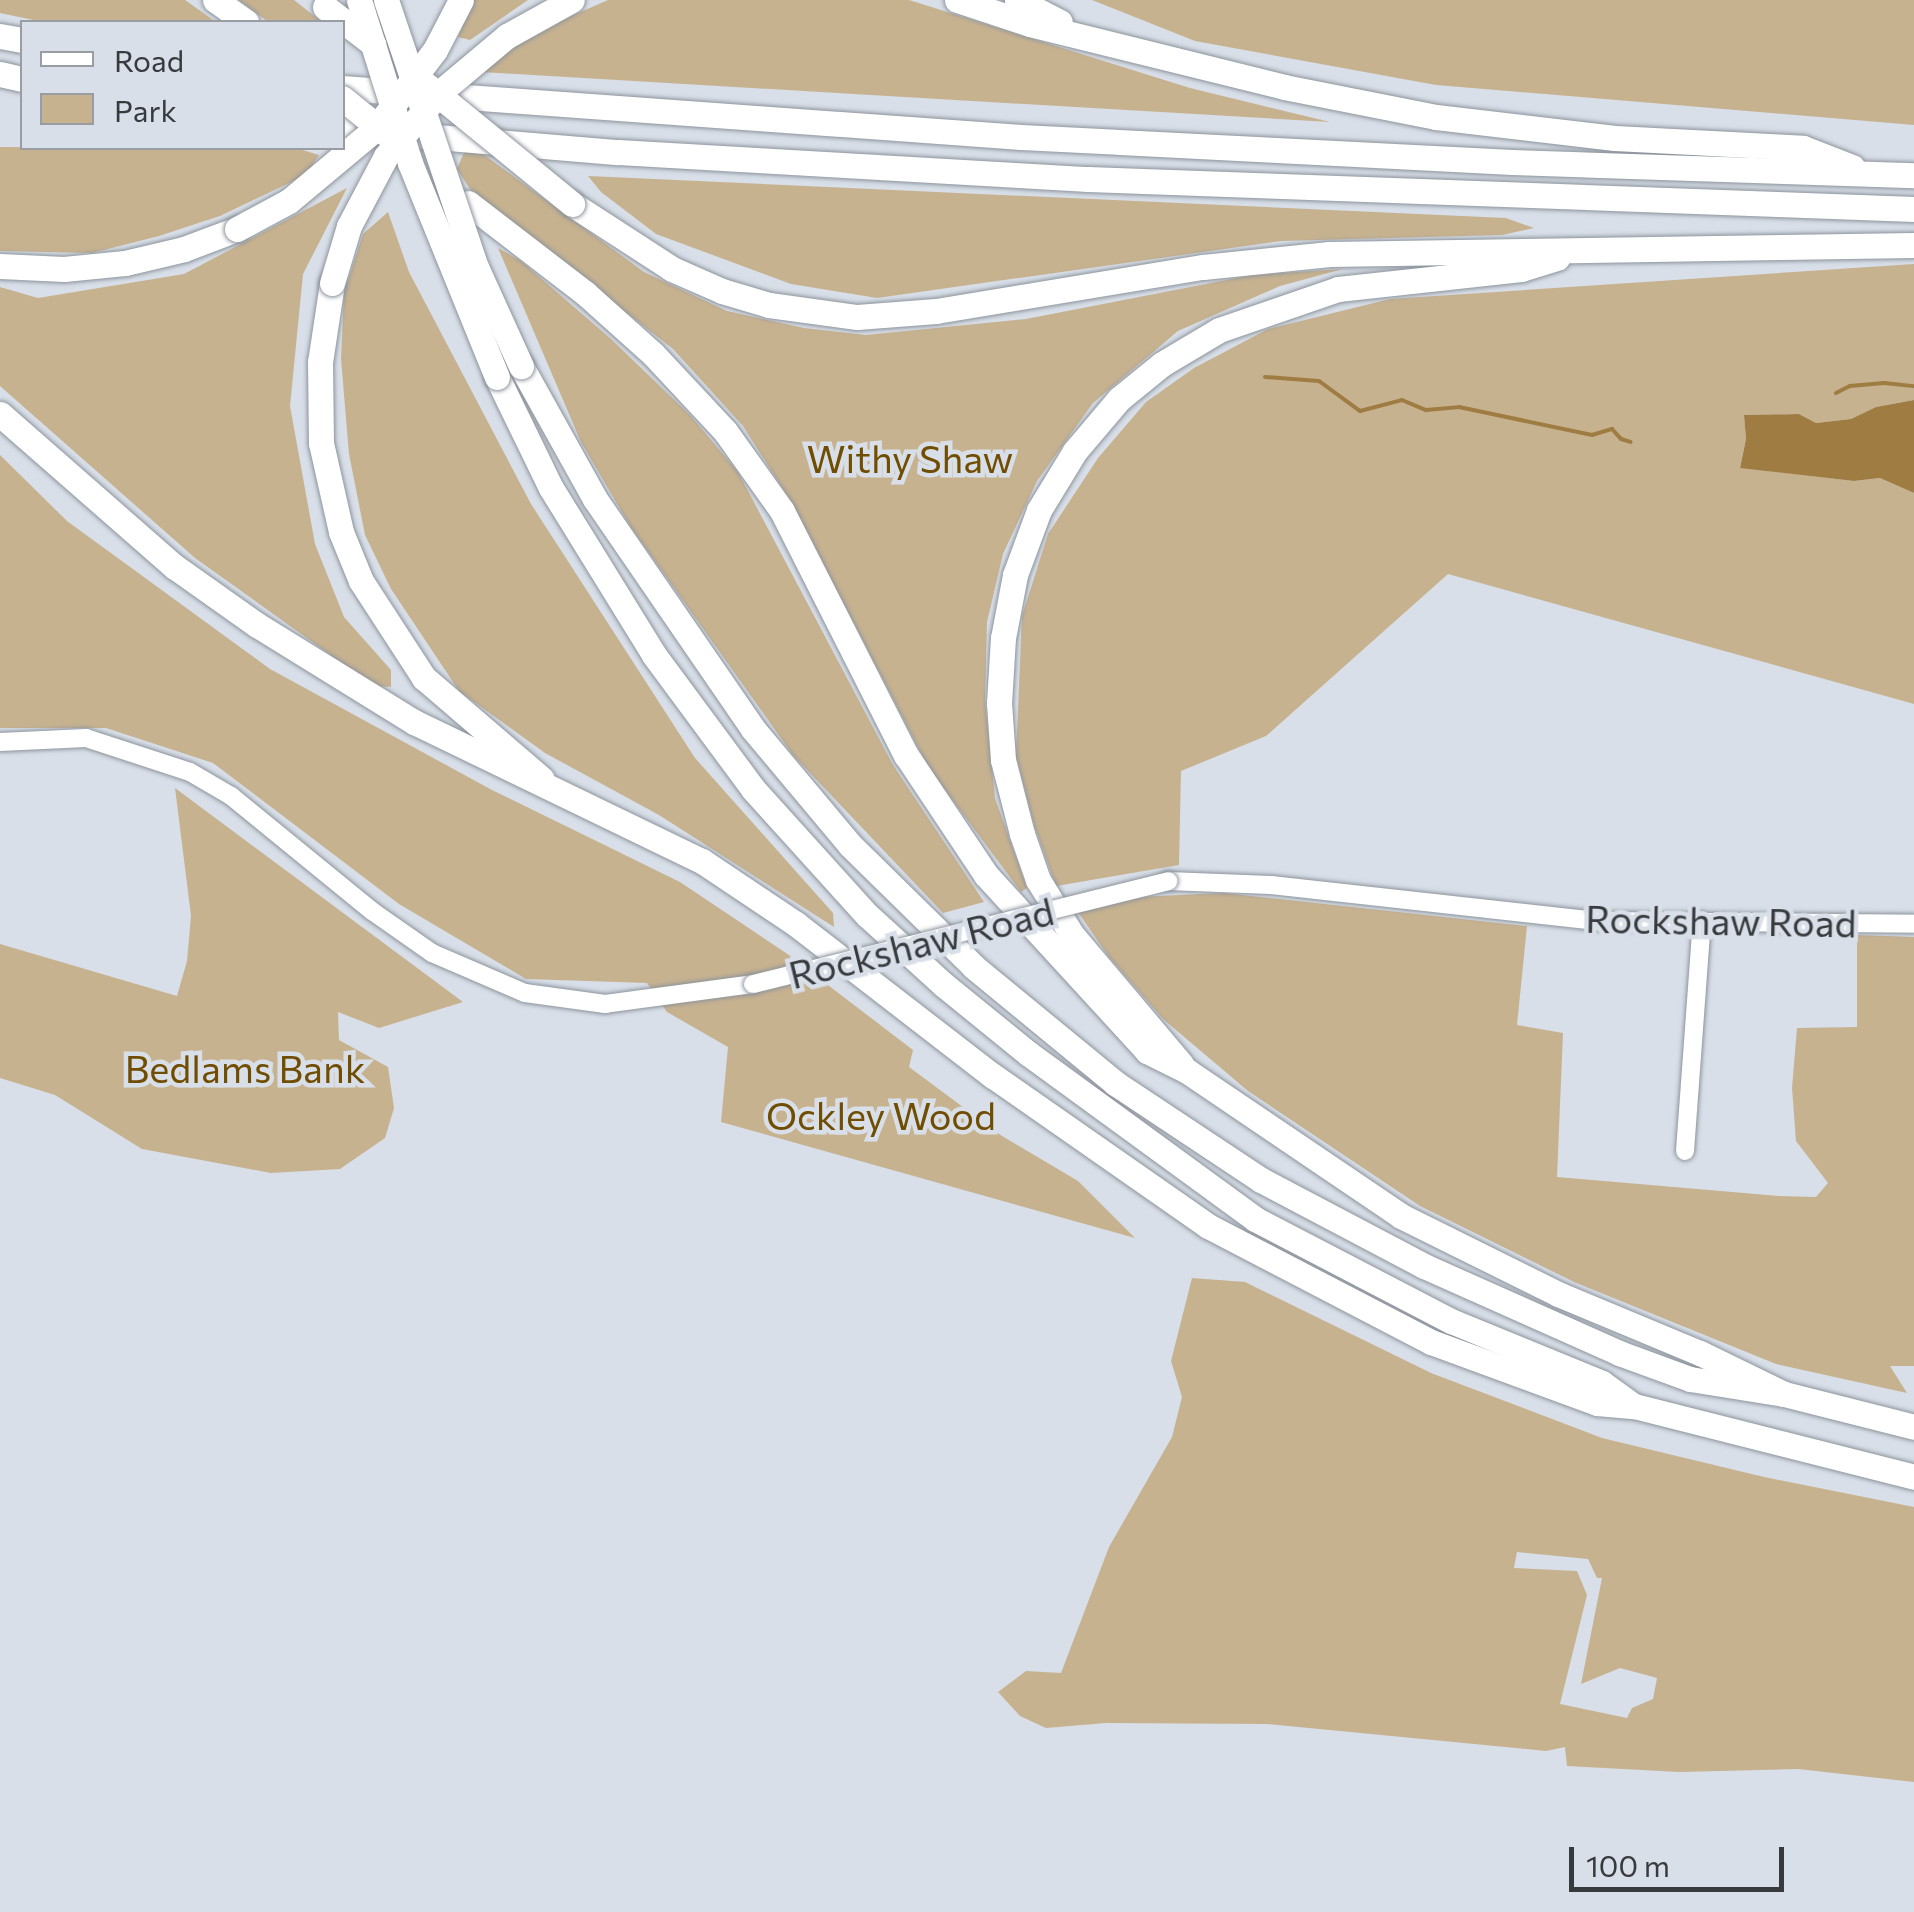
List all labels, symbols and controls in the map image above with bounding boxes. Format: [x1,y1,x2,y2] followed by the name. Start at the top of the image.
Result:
[20,20,345,150] legend
[114,41,184,78] text: Road
[114,91,177,128] text: Park
[807,435,1013,481] park label: Withy Shaw
[784,887,1058,997] street label: Rockshaw Road
[1585,895,1857,945] street label: Rockshaw Road
[125,1045,365,1091] park label: Bedlams Bank
[766,1092,996,1138] park label: Ockley Wood
[1574,1827,1789,1889] scale bar
[1586,1846,1670,1883] text: 100 m

